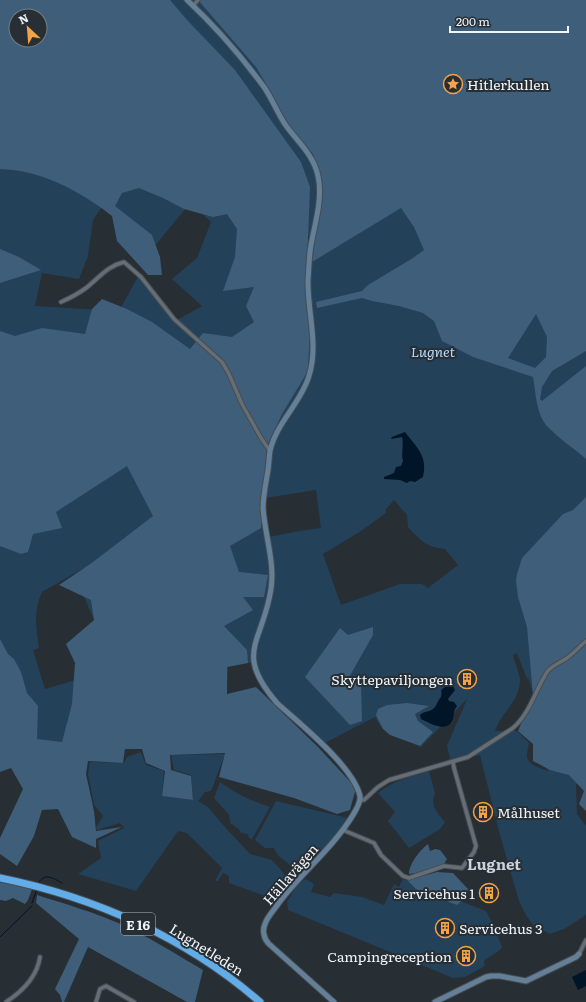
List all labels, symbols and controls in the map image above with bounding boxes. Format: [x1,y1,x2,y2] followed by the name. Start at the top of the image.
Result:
[8,8,48,48] north arrow
[450,8,568,34] scale bar
[16,9,31,27] text: N
[456,12,490,30] text: 200 m
[442,73,464,95] place icon: Hitlerkullen
[467,74,550,94] place label: Hitlerkullen
[411,341,456,361] park label: Lugnet
[456,668,478,690] building icon: Skyttepaviljongen
[331,669,453,689] place label: Skyttepaviljongen
[472,801,494,823] building icon: Målhuset
[497,802,560,822] place label: Målhuset
[258,839,322,909] street label: Hällavägen
[467,852,521,875] district label: Lugnet
[478,882,500,904] building icon: Servicehus 1
[393,883,475,903] place label: Servicehus 1
[121,913,155,935] road number: E 16
[434,917,456,939] building icon: Servicehus 3
[166,918,248,980] street label: Lugnetleden
[459,918,543,938] place label: Servicehus 3
[455,945,477,967] building icon: Campingreception
[327,946,452,966] place label: Campingreception

